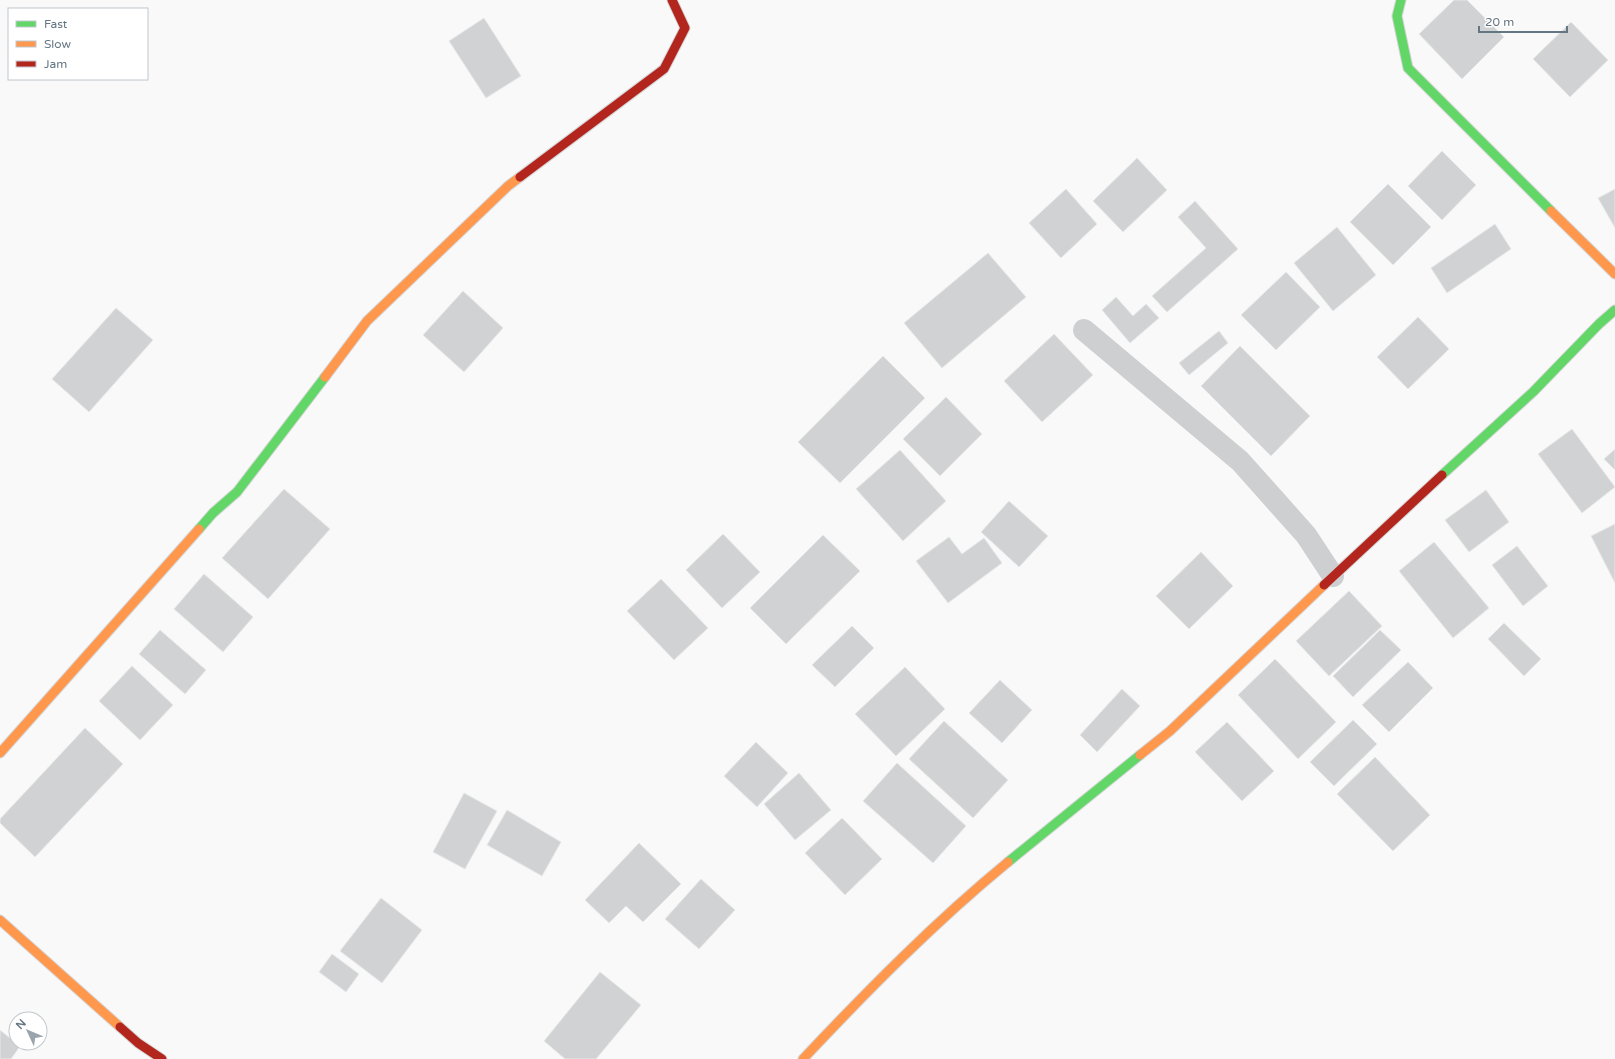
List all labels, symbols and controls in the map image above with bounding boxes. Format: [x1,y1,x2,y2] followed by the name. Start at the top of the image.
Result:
[8,8,148,80] legend
[1479,8,1567,34] scale bar
[1485,15,1514,29] text: 20 m
[44,17,68,31] text: Fast
[44,37,71,51] text: Slow
[44,57,67,71] text: Jam
[8,1011,48,1051] north arrow
[13,1017,29,1032] text: N

